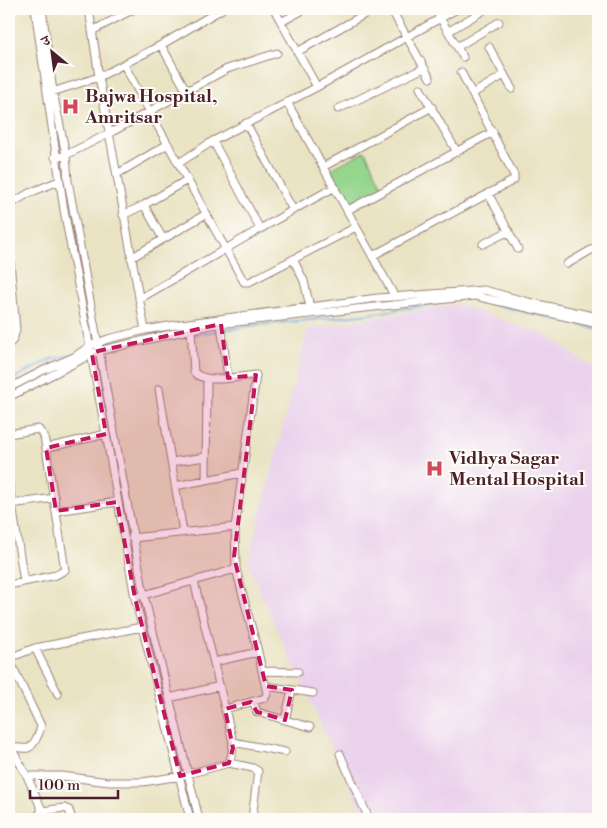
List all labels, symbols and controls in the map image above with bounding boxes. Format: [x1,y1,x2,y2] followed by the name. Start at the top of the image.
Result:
[28,28,78,78] north arrow
[38,31,54,52] text: उ
[84,85,218,129] place label: Bajwa Hospital, Amritsar
[61,96,81,116] hospital icon: Bajwa Hospital, Amritsar
[448,447,585,491] place label: Vidhya Sagar Mental Hospital
[425,458,445,478] hospital icon: Vidhya Sagar Mental Hospital
[30,768,118,800] scale bar
[38,776,80,795] text: 100 m

